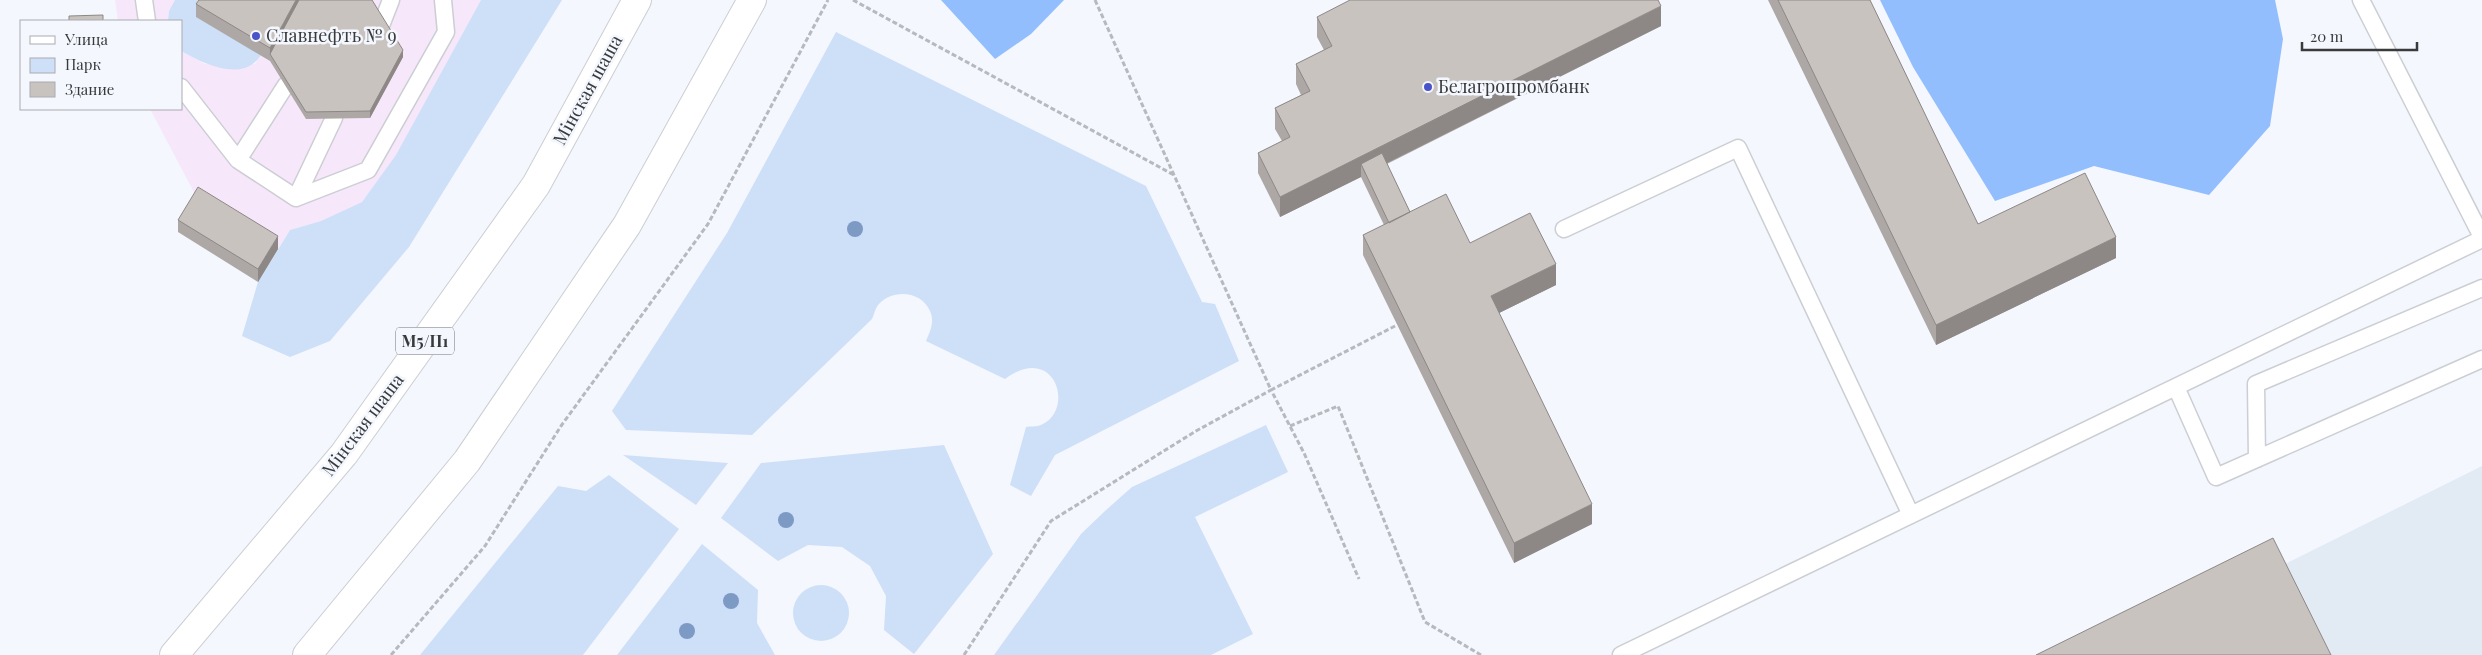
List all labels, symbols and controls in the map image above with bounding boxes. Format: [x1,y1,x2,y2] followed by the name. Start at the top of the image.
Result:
[20,20,182,110] legend
[2302,20,2417,52] scale bar
[266,23,397,47] place label: Славнефть № 9
[2310,26,2344,46] text: 20 m
[64,29,108,49] text: Улица
[250,30,262,42] marker: Славнефть № 9
[547,30,627,149] street label: Мінская шаша
[65,54,101,74] text: Парк
[1438,74,1589,98] place label: Белагропромбанк
[65,79,114,99] text: Здание
[1422,81,1434,93] marker: Белагропромбанк
[396,328,454,354] road number: М5/П1
[316,368,409,481] street label: Мінская шаша

